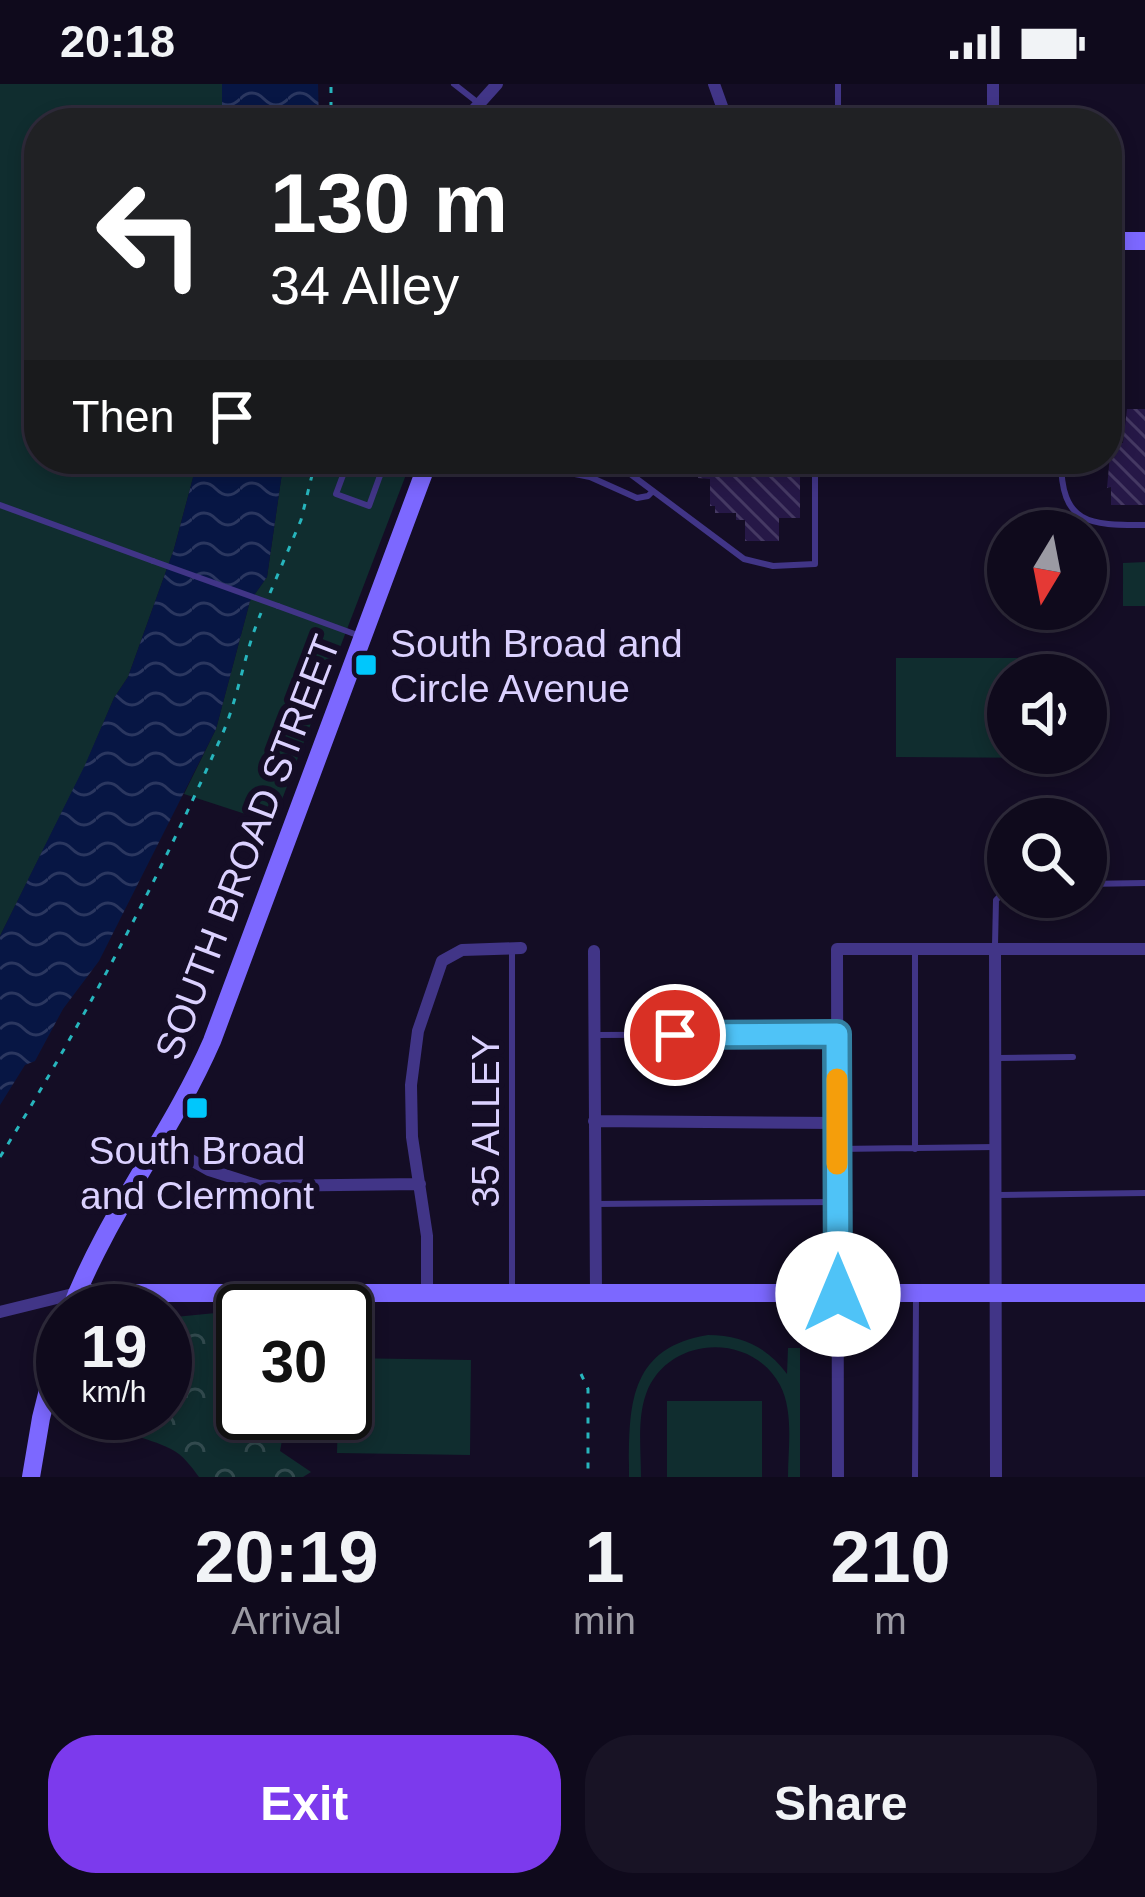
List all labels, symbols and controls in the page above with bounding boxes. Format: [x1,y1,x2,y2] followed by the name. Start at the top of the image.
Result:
[60,16,175,67] text: 20:18
[72,156,228,312] icon: left
[270,156,508,250] text: 130 m
[270,255,459,315] text: 34 Alley
[199,384,265,450] icon: arrive
[72,391,175,442] text: Then
[987,510,1107,630] north arrow
[987,510,1107,918] map controls
[390,622,683,710] place label: South Broad and Circle Avenue
[147,629,348,1065] street label: SOUTH BROAD STREET
[353,652,379,678] marker: South Broad and Circle Avenue
[987,654,1107,774] button: sound
[987,798,1107,918] button: search
[624,984,726,1086] pin
[642,1002,708,1068] icon: arrive
[464,1034,507,1208] street label: 35 ALLEY
[184,1095,210,1121] marker: South Broad and Clermont
[80,1129,314,1217] place label: South Broad and Clermont
[775,1231,901,1357] position arrow
[216,1284,372,1440] speed limit sign: 30
[81,1313,147,1380] text: 19
[81,1375,147,1408] text: km/h
[194,1517,379,1597] text: 20:19
[584,1517,625,1597] text: 1
[830,1517,951,1597] text: 210
[231,1599,342,1642] text: Arrival
[573,1599,636,1642] text: min
[874,1599,907,1642] text: m
[48,1735,561,1873] button: Exit
[585,1735,1097,1873] button: Share

